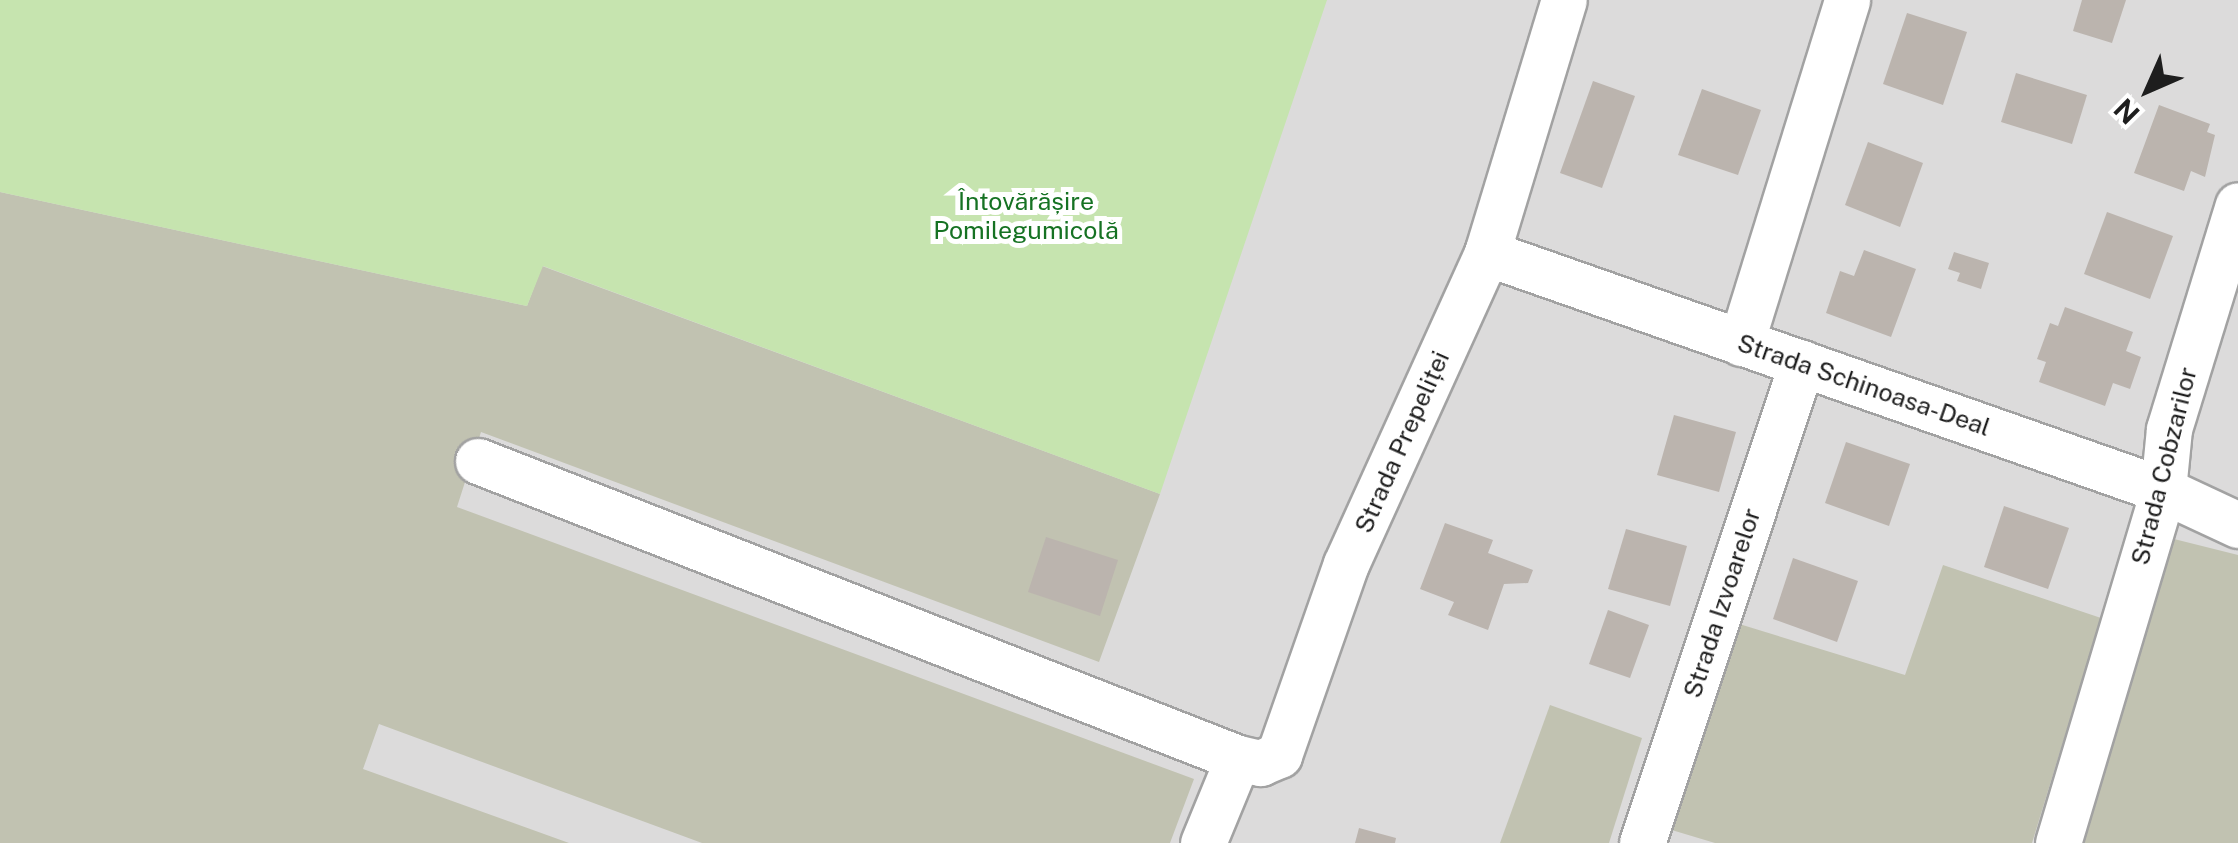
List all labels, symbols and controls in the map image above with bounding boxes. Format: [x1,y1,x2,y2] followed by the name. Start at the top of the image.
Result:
[2098,40,2198,140] north arrow
[2107,92,2146,131] text: N
[933,187,1119,246] park label: Întovărășire Pomilegumicolă
[1734,328,1994,442] street label: Strada Schinoasa-Deal
[1348,346,1456,538] street label: Strada Prepeliței
[2125,364,2203,568] street label: Strada Cobzarilor
[1677,504,1767,702] street label: Strada Izvoarelor

